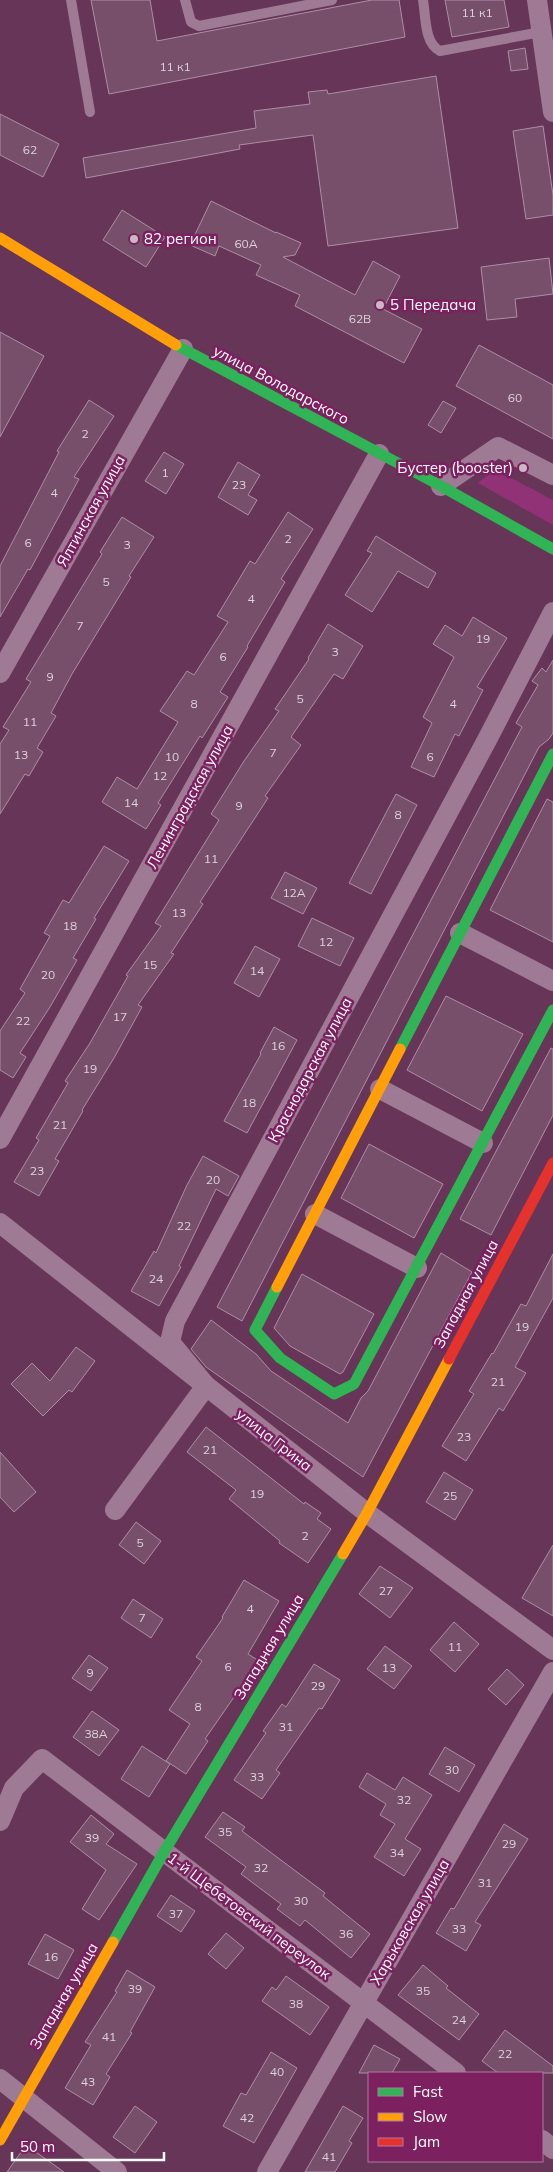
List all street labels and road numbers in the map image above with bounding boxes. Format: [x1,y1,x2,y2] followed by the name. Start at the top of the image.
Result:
[210,341,352,428] street label: улица Володарского
[52,452,129,570] street label: Ялтинская улица
[142,722,237,872] street label: Ленинградская улица
[263,994,356,1146] street label: Краснодарская улица
[429,1236,502,1351] street label: Западная улица
[233,1404,316,1475] street label: улица Грина
[229,1590,308,1703] street label: Западная улица
[164,1848,335,1984] street label: 1-й Щебетовский переулок
[366,1855,453,1988] street label: Харьковская улица
[25,1939,102,2053] street label: Западная улица

